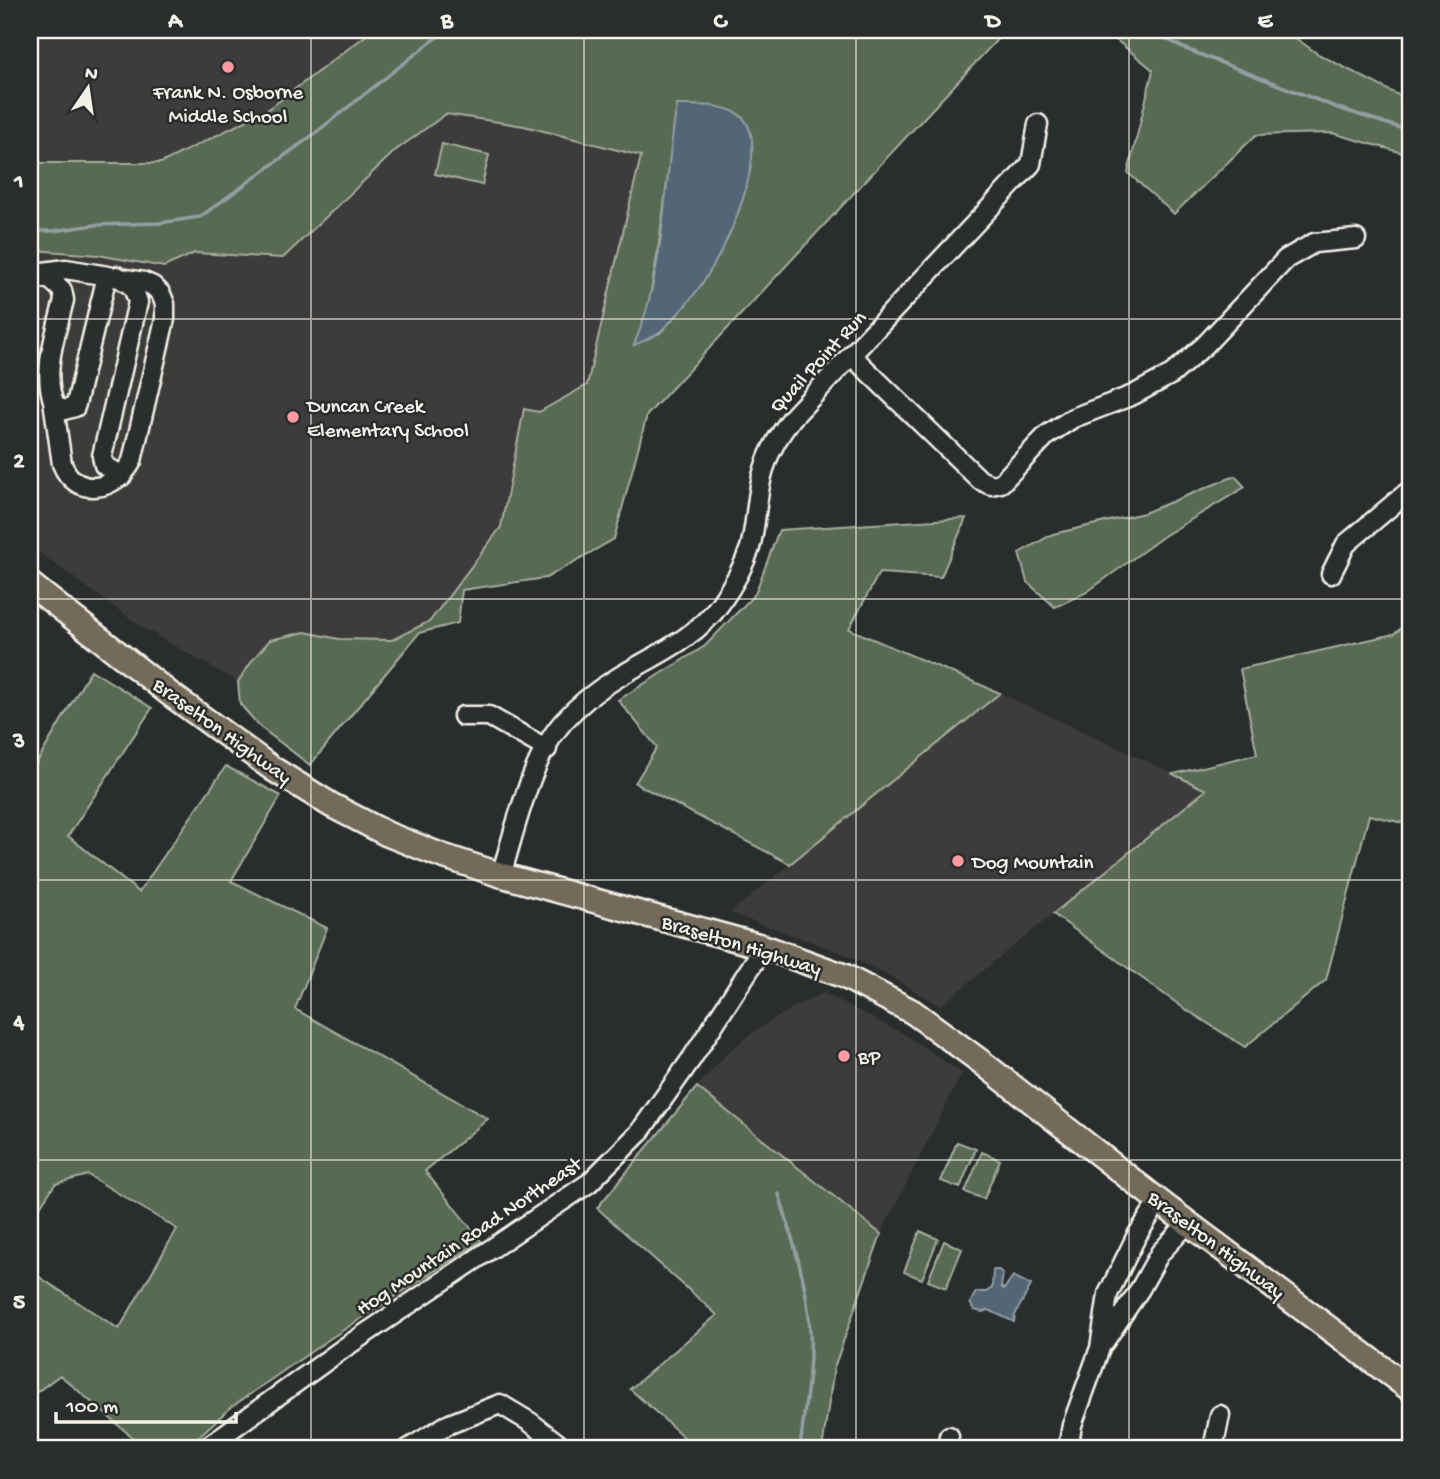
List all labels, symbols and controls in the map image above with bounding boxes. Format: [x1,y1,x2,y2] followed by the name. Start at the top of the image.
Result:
[167,9,183,36] text: A
[440,9,454,36] text: B
[714,9,729,36] text: C
[984,9,1002,36] text: D
[1258,9,1274,36] text: E
[52,52,122,122] north arrow
[220,59,236,75] marker: Frank N. Osborne Middle School
[82,62,100,87] text: N
[152,82,304,131] place label: Frank N. Osborne Middle School
[13,169,24,196] text: 1
[766,307,873,420] street label: Quail Point Run
[305,396,469,445] place label: Duncan Creek Elementary School
[285,409,301,425] marker: Duncan Creek Elementary School
[13,449,25,476] text: 2
[146,673,295,792] street label: Braselton Highway
[12,729,25,756] text: 3
[970,852,1094,877] place label: Dog Mountain
[950,853,966,869] marker: Dog Mountain
[657,911,824,983] street label: Braselton Highway
[13,1010,25,1037] text: 4
[857,1047,881,1072] place label: BP
[836,1048,852,1064] marker: BP
[353,1152,589,1323] street label: Hog Mountain Road Northeast
[1140,1186,1288,1307] street label: Braselton Highway
[13,1290,25,1317] text: 5
[56,1381,236,1425] scale bar
[65,1396,118,1421] text: 100 m

